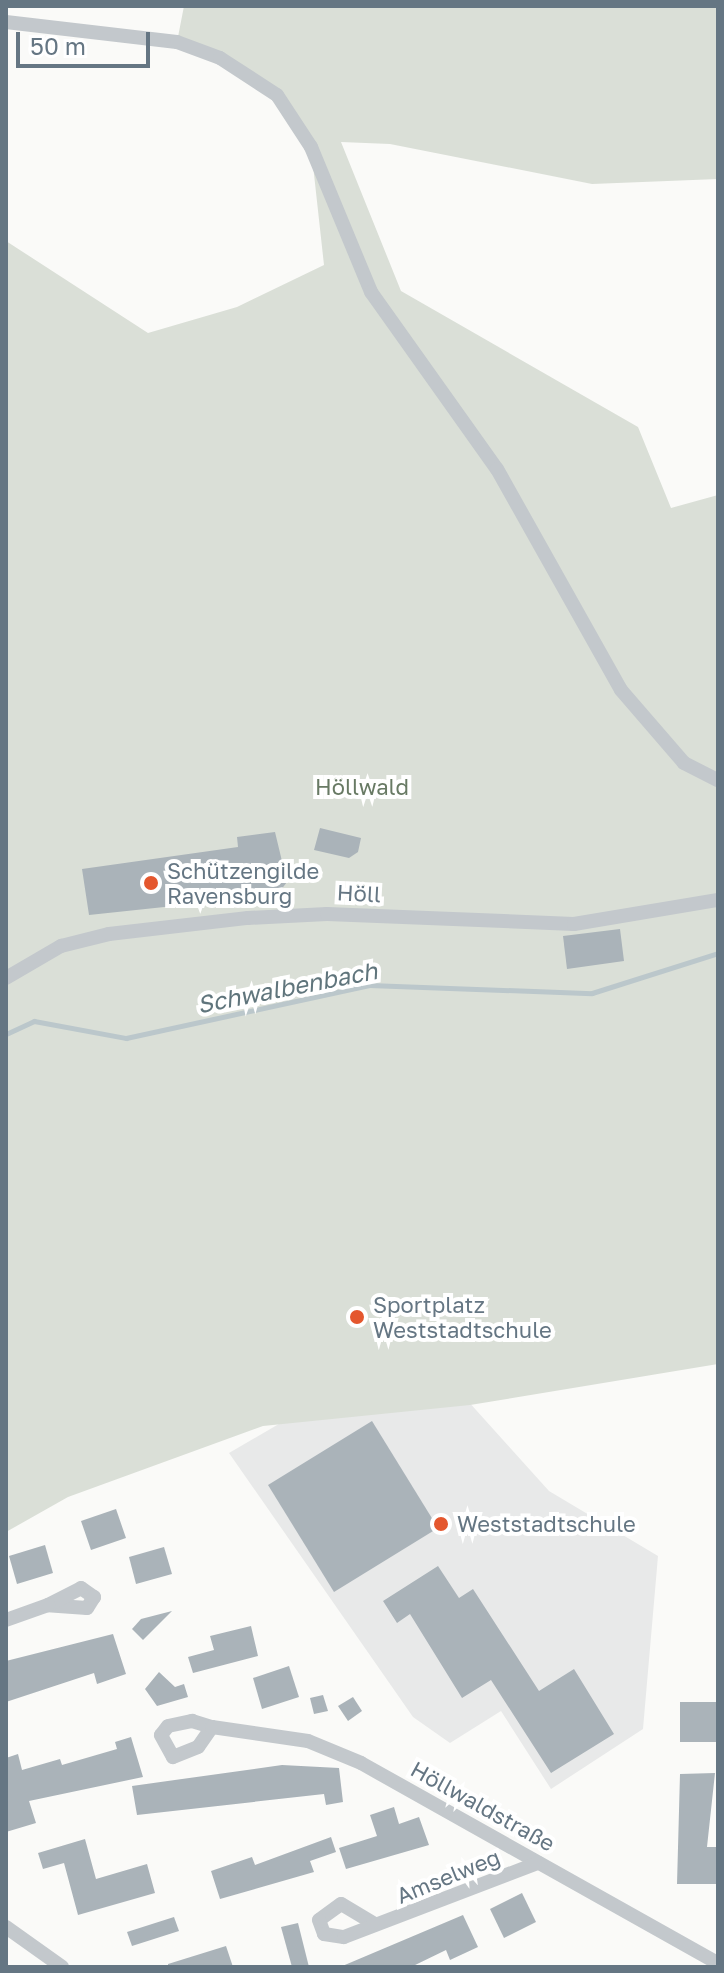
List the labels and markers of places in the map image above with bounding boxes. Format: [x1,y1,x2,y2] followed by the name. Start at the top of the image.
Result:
[167,857,319,908] place label: Schützengilde Ravensburg
[142,874,160,892] marker: Schützengilde Ravensburg
[373,1291,552,1342] place label: Sportplatz Weststadtschule
[348,1308,366,1326] marker: Sportplatz Weststadtschule
[457,1511,636,1537] place label: Weststadtschule
[432,1515,450,1533] marker: Weststadtschule

